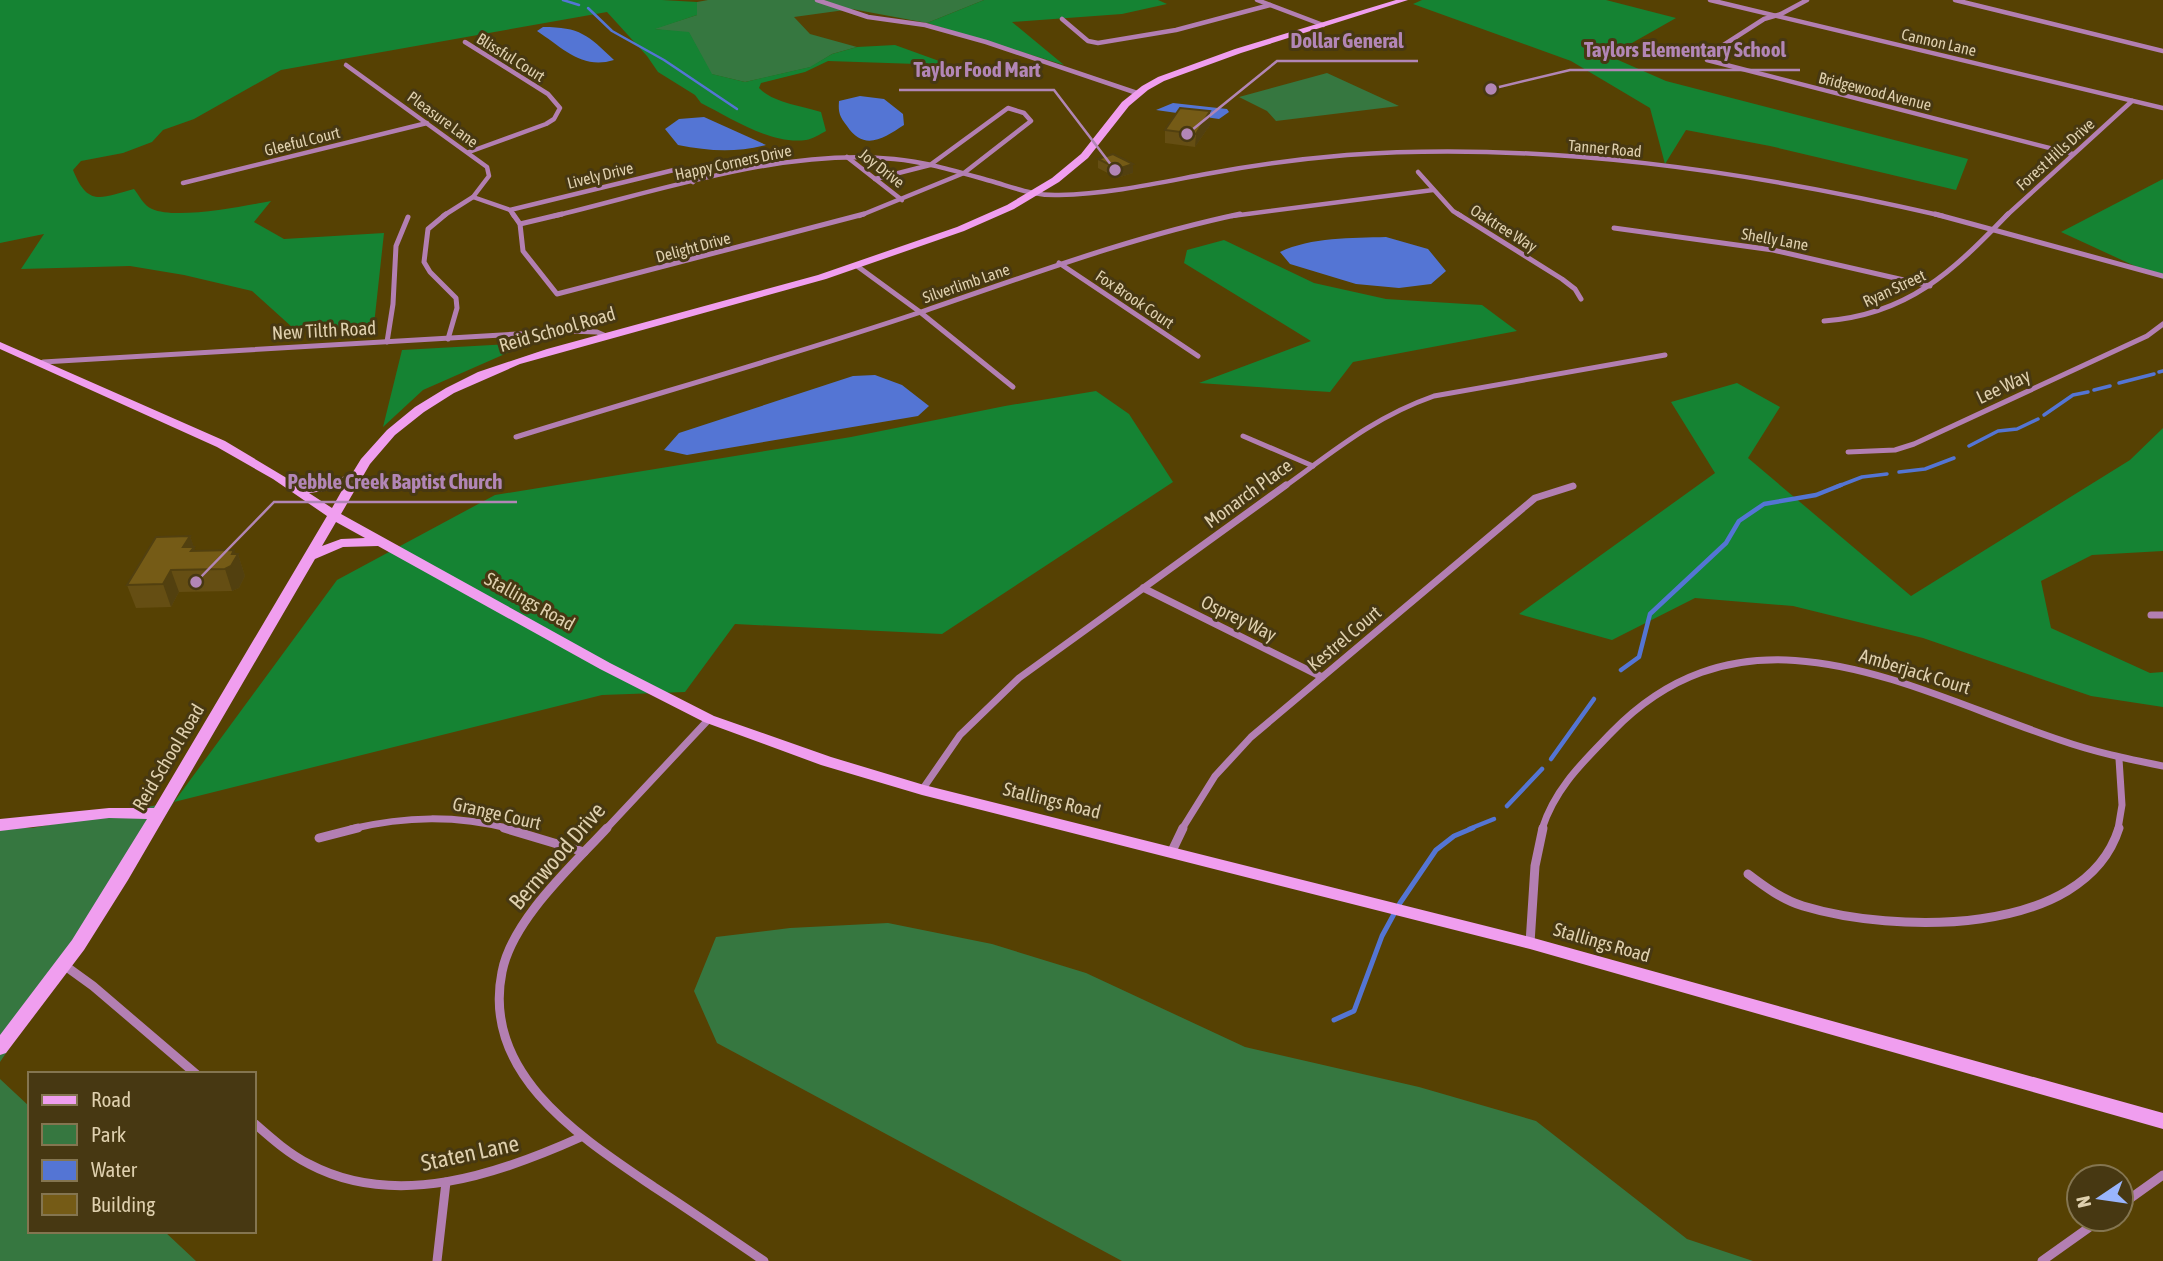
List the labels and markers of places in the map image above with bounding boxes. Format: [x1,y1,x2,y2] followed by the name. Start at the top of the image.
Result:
[1277,19,1418,61] callout: Dollar General
[1570,28,1800,70] callout: Taylors Elementary School
[899,48,1054,90] callout: Taylor Food Mart
[274,460,517,502] callout: Pebble Creek Baptist Church

